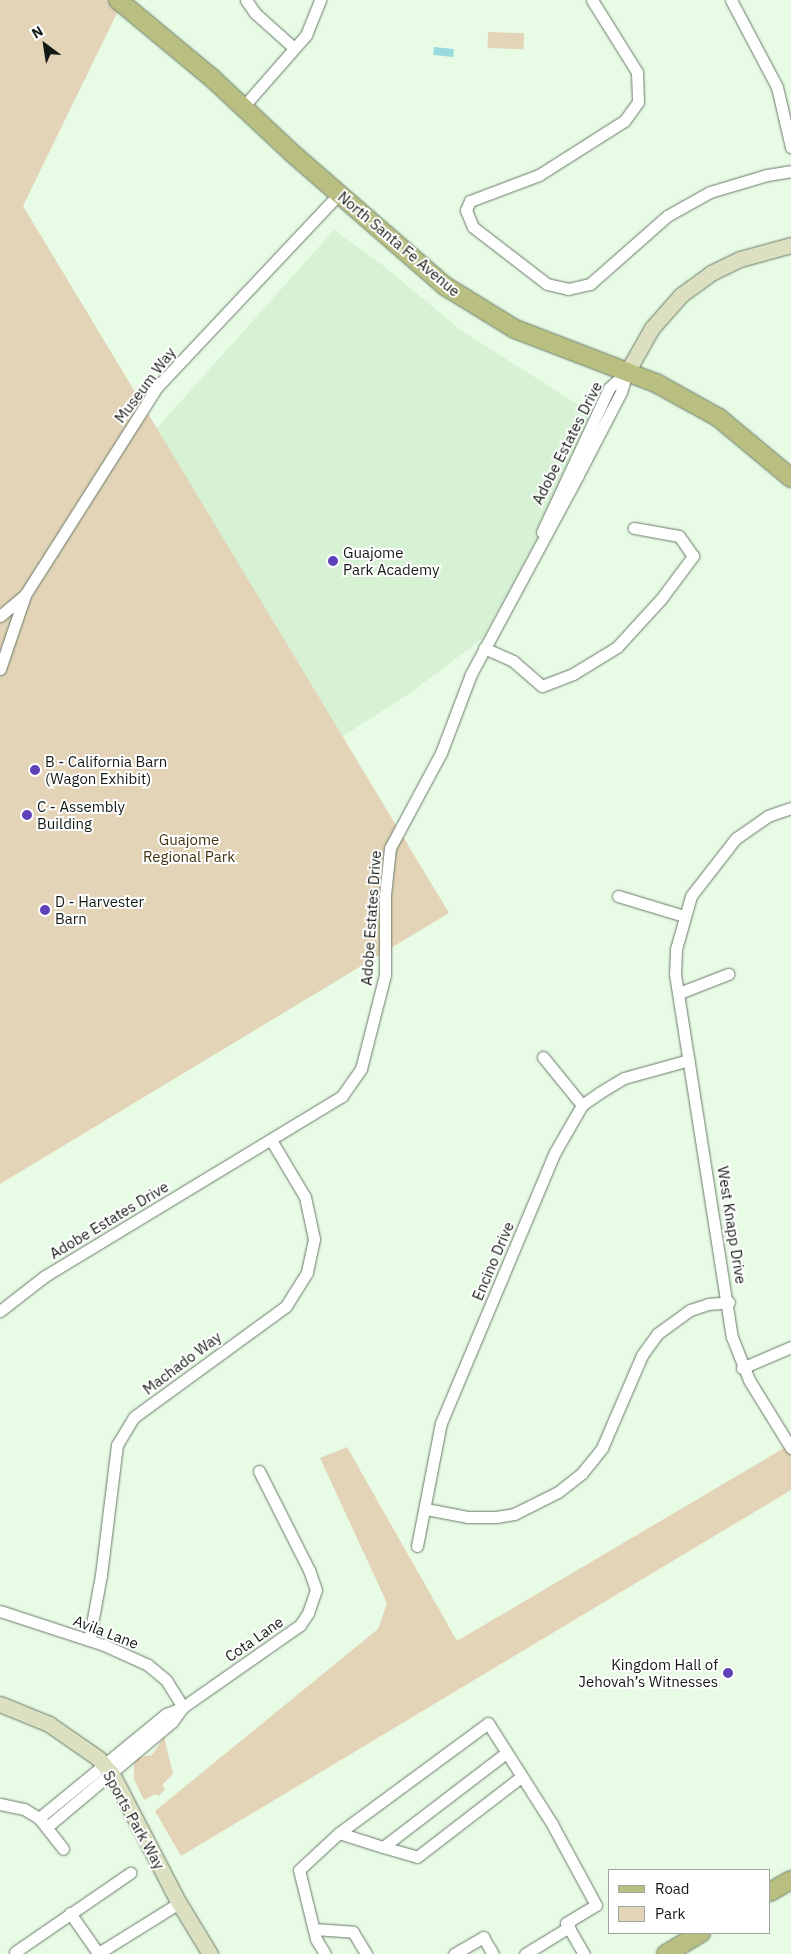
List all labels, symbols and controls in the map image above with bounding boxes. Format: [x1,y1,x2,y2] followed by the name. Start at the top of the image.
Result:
[20,20,70,70] north arrow
[28,22,46,42] text: N
[334,188,464,300] street label: North Santa Fe Avenue
[111,344,179,426] street label: Museum Way
[528,379,606,507] street label: Adobe Estates Drive
[343,543,439,578] place label: Guajome Park Academy
[327,555,339,567] marker: Guajome Park Academy
[45,752,167,787] place label: B - California Barn (Wagon Exhibit)
[29,764,41,776] marker: B - California Barn (Wagon Exhibit)
[37,797,125,832] place label: C - Assembly Building
[21,809,33,821] marker: C - Assembly Building
[143,830,235,865] park label: Guajome Regional Park
[357,850,385,986] street label: Adobe Estates Drive
[55,892,144,927] place label: D - Harvester Barn
[39,904,51,916] marker: D - Harvester Barn
[714,1165,750,1285] street label: West Knapp Drive
[46,1177,172,1263] street label: Adobe Estates Drive
[468,1219,518,1303] street label: Encino Drive
[139,1328,225,1398] street label: Machado Way
[71,1611,141,1653] street label: Avila Lane
[221,1612,287,1666] street label: Cota Lane
[578,1655,718,1690] place label: Kingdom Hall of Jehovah’s Witnesses
[722,1667,734,1679] marker: Kingdom Hall of Jehovah’s Witnesses
[99,1768,169,1872] street label: Sports Park Way
[608,1869,771,1934] legend
[655,1879,690,1898] text: Road
[655,1904,685,1923] text: Park

